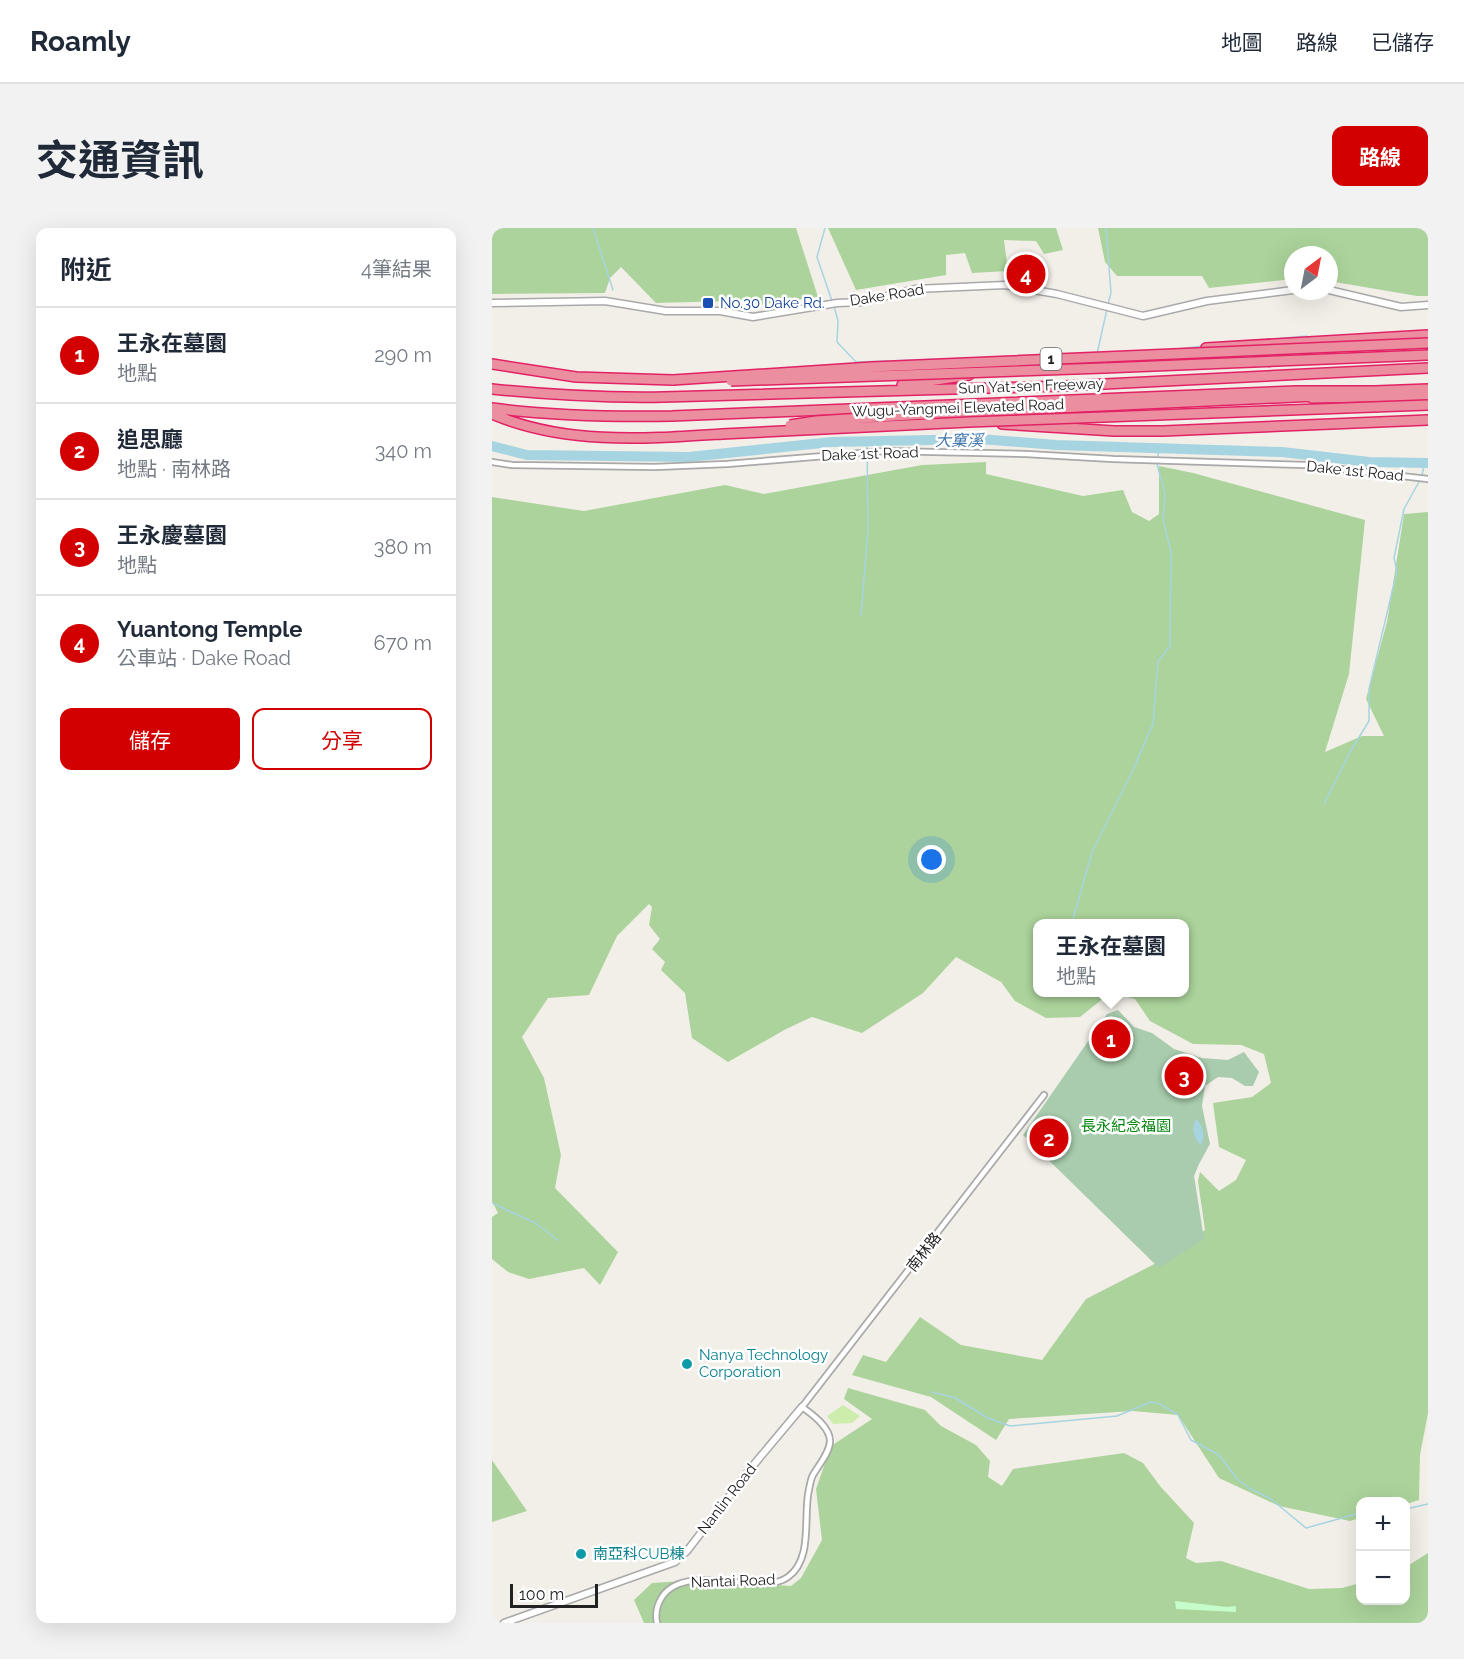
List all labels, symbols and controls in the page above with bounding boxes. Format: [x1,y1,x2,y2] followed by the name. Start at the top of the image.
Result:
[30,25,131,58] text: Roamly
[1221,30,1263,55] text: 地圖
[1296,30,1338,55] text: 路線
[1371,30,1434,55] text: 已儲存
[1332,126,1428,186] button: 路線
[36,136,204,185] text: 交通資訊
[1284,246,1338,300] north arrow
[1006,252,1046,296] pin: 4
[60,255,112,285] text: 附近
[361,257,432,281] text: 4筆結果
[849,280,925,310] street label: Dake Road
[720,294,825,312] place label: No.30 Dake Rd.
[701,296,715,310] marker: No.30 Dake Rd.
[117,330,227,356] text: 王永在墓園
[75,343,84,367] text: 1
[374,343,432,367] text: 290 m
[1040,348,1062,370] road number: 1
[117,361,157,385] text: 地點
[958,374,1104,398] street label: Sun Yat-sen Freeway
[852,395,1064,421] street label: Wugu-Yangmei Elevated Road
[117,426,183,452] text: 追思廳
[935,431,985,450] water label: 大窠溪
[74,439,85,463] text: 2
[375,439,432,463] text: 340 m
[821,443,919,465] street label: Dake 1st Road
[117,457,231,481] text: 地點 · 南林路
[1306,457,1404,485] street label: Dake 1st Road
[117,522,227,548] text: 王永慶墓園
[74,535,85,559] text: 3
[374,535,432,559] text: 380 m
[117,553,157,577] text: 地點
[117,616,302,642] text: Yuantong Temple
[74,631,85,655] text: 4
[374,631,432,655] text: 670 m
[117,646,291,670] text: 公車站 · Dake Road
[60,708,240,770] button: 儲存
[252,708,432,770] button: 分享
[917,845,946,874] your location
[1033,919,1189,997] popup
[1056,933,1166,959] text: 王永在墓園
[1056,964,1096,988] text: 地點
[1092,1016,1130,1062] pin: 1
[1164,1054,1204,1098] pin: 3
[1030,1116,1068,1160] pin: 2
[1081,1117,1171,1135] park label: 長永紀念福園
[903,1229,945,1275] street label: 南林路
[699,1346,828,1381] place label: Nanya Technology Corporation
[680,1357,694,1371] marker: Nanya Technology Corporation
[694,1460,760,1538] street label: Nanlin Road
[1356,1497,1410,1605] map controls
[1356,1497,1410,1551] button: +
[593,1545,685,1563] place label: 南亞科CUB棟
[574,1547,588,1561] marker: 南亞科CUB棟
[1356,1551,1410,1605] button: −
[690,1571,776,1591] street label: Nantai Road
[510,1581,598,1608] scale bar
[519,1585,564,1604] text: 100 m

